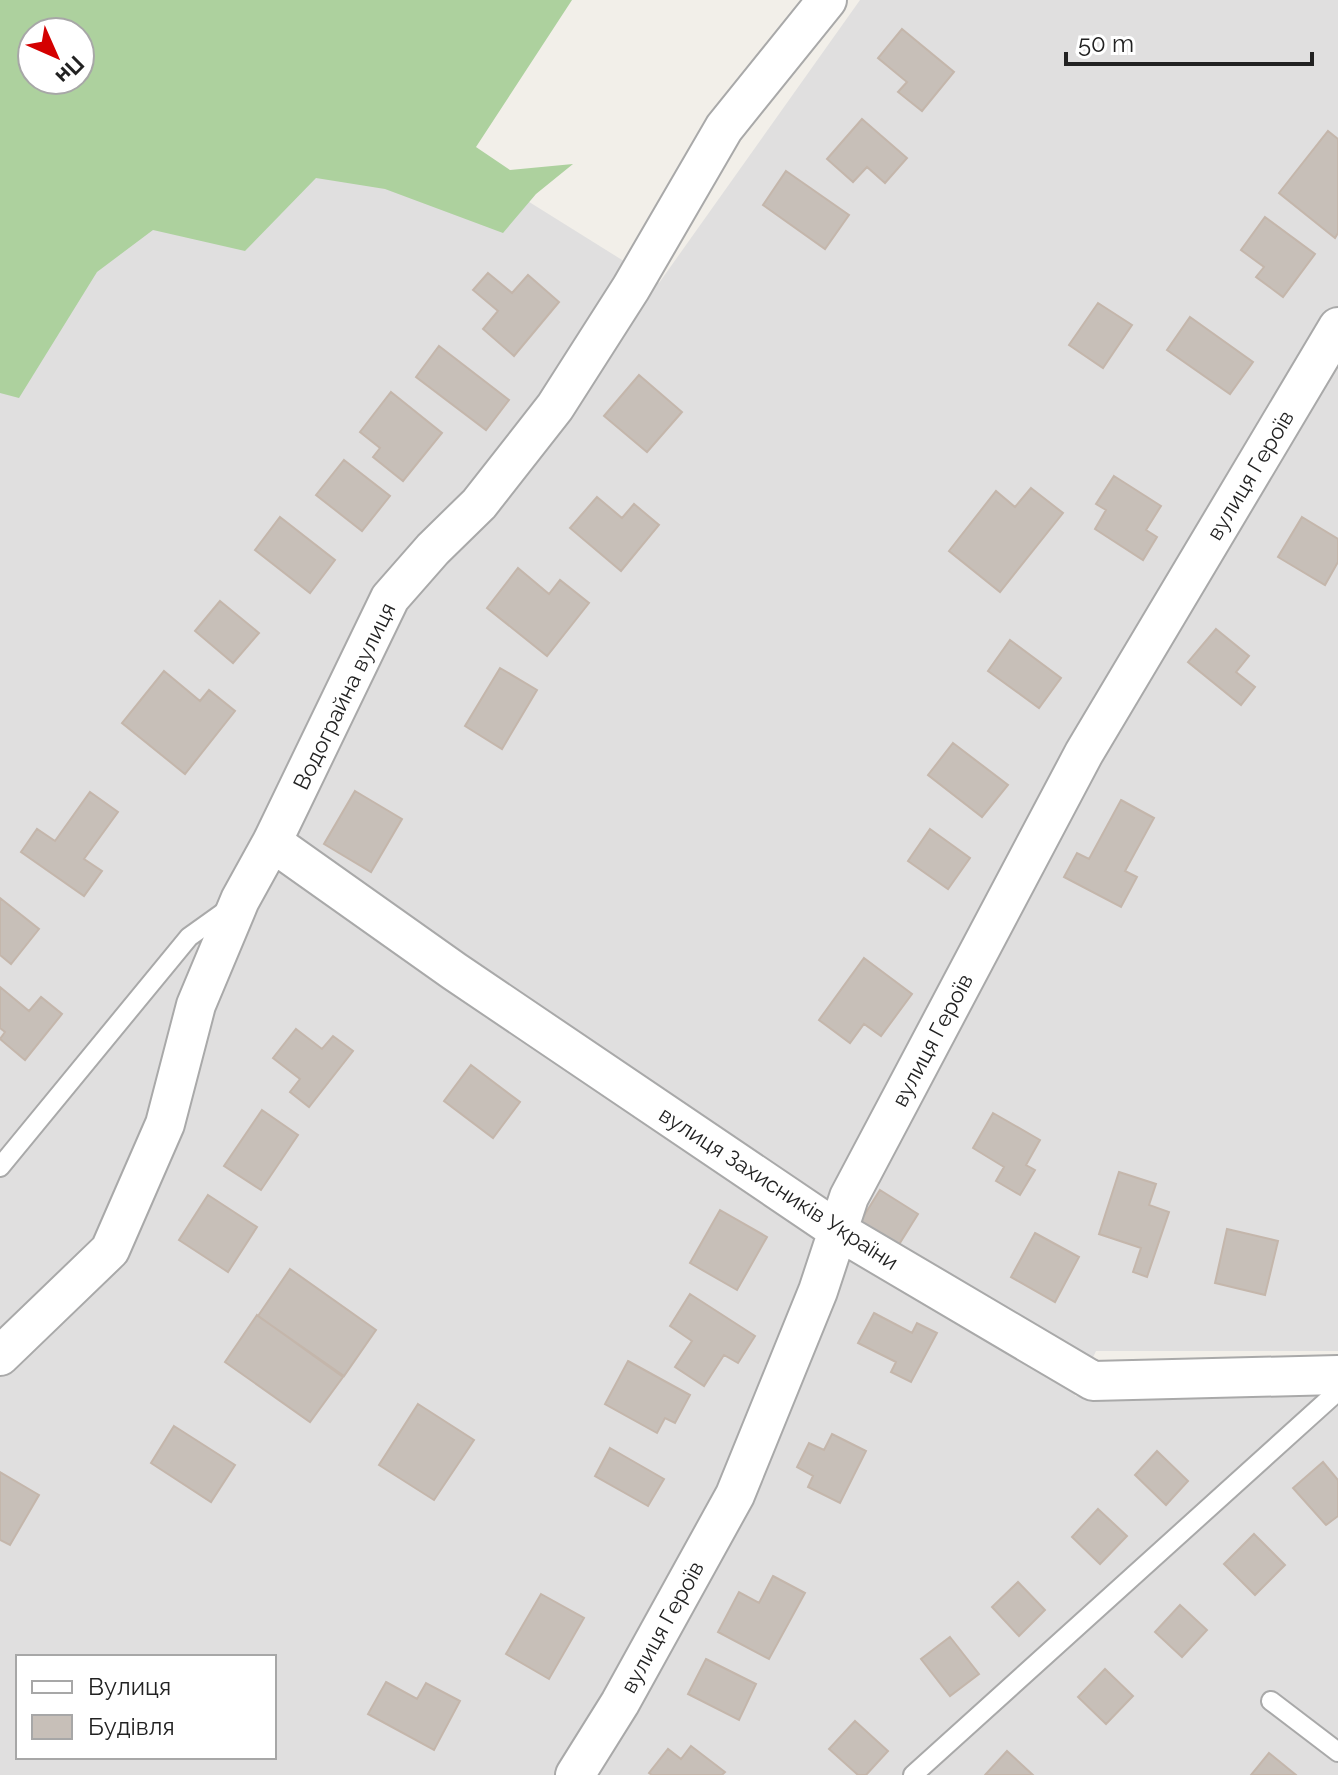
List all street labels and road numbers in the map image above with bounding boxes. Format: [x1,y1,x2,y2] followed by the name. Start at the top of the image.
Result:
[1201,406,1299,544] street label: вулиця Героїв
[287,598,401,794] street label: Водограйна вулиця
[886,969,978,1111] street label: вулиця Героїв
[655,1101,903,1275] street label: вулиця Захисників України
[615,1557,709,1697] street label: вулиця Героїв

